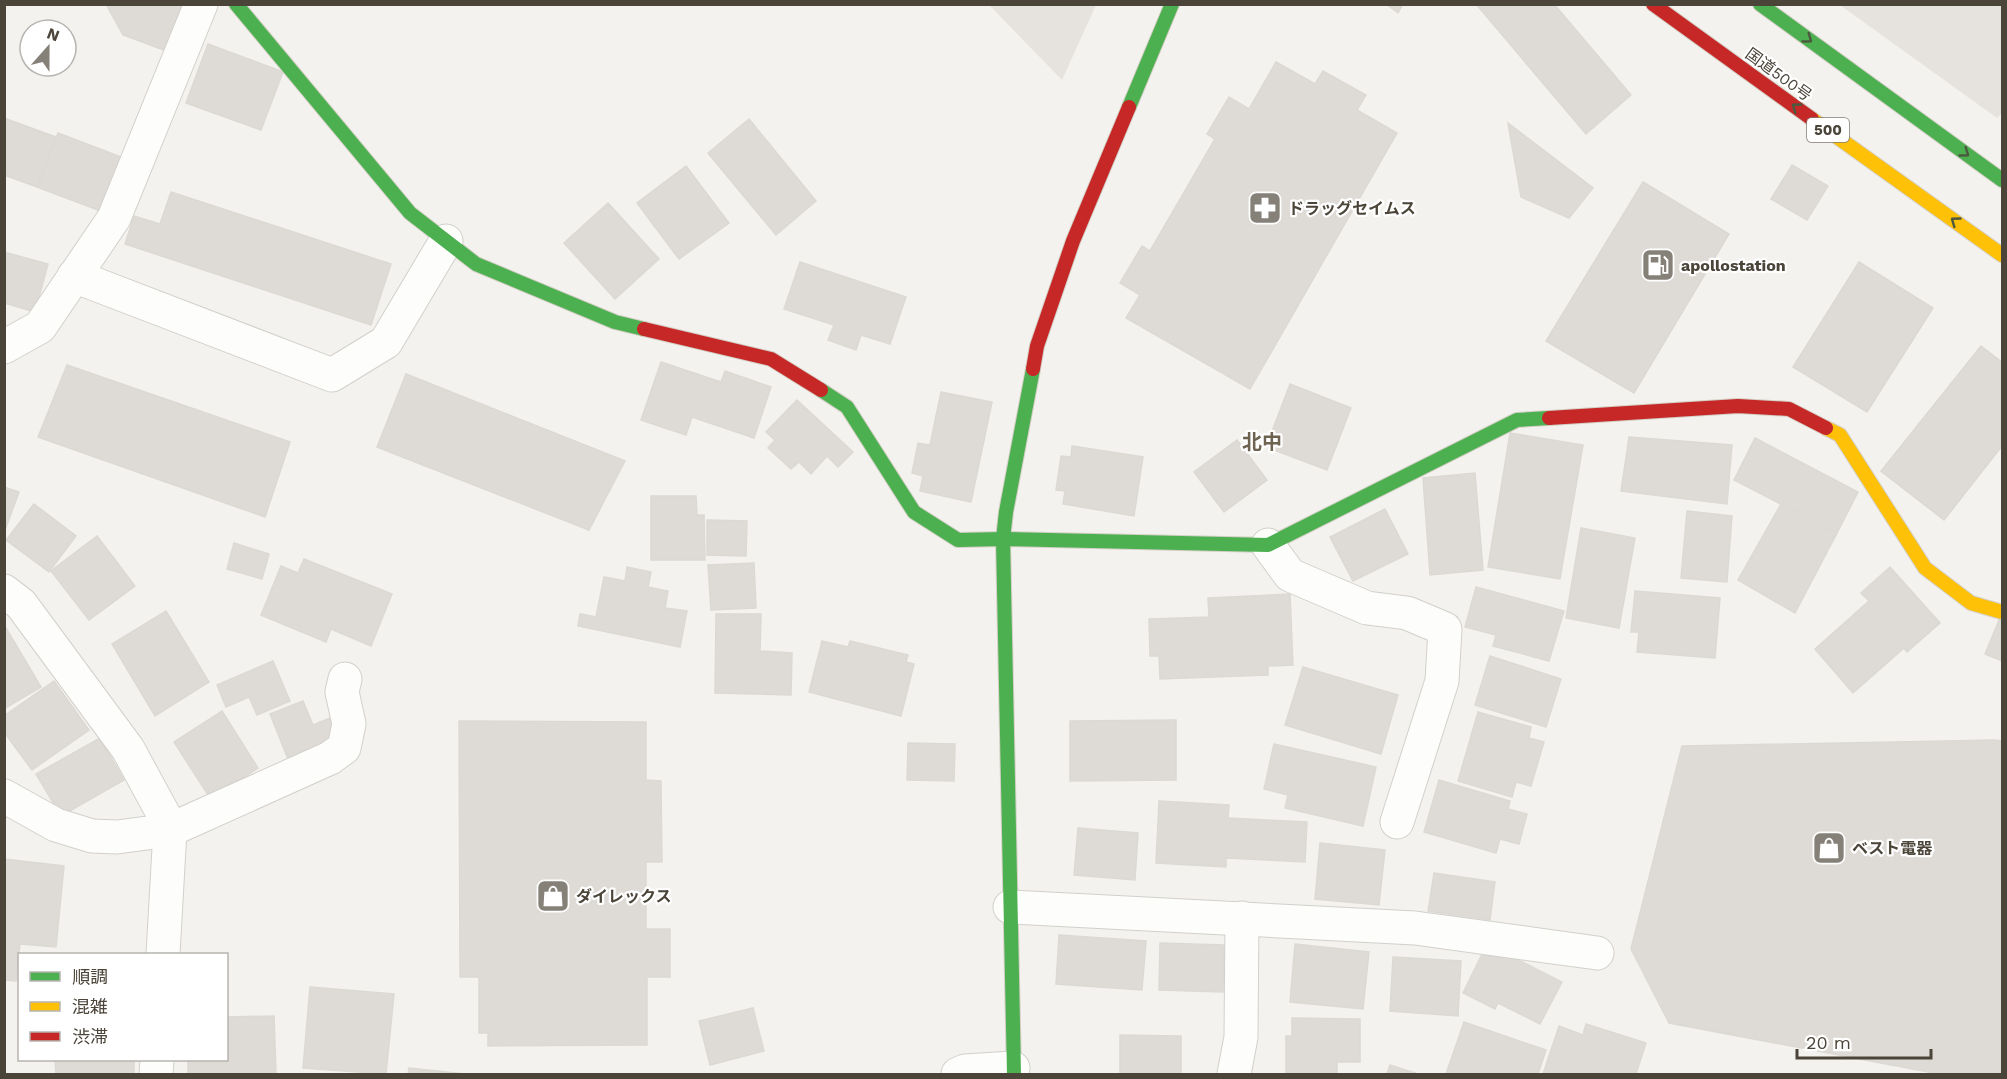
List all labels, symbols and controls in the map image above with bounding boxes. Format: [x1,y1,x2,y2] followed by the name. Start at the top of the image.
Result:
[18,18,78,78] north arrow
[44,23,62,45] text: N
[1801,32,1812,43] one-way arrow
[1742,44,1816,105] street label: 国道500号
[1792,103,1803,114] one-way arrow
[1807,118,1849,142] road number: 500
[1959,146,1970,157] one-way arrow
[1247,190,1283,226] pharmacy icon: ドラッグセイムス
[1288,199,1416,218] place label: ドラッグセイムス
[1950,217,1961,228] one-way arrow
[1640,247,1676,283] fuel station icon: apollostation
[1681,256,1786,275] place label: apollostation
[1242,430,1282,454] district label: 北中
[1811,830,1847,866] shop icon: ベスト電器
[1852,839,1933,858] place label: ベスト電器
[535,878,571,914] shop icon: ダイレックス
[576,887,672,906] place label: ダイレックス
[18,953,228,1061] legend
[72,966,108,987] text: 順調
[72,996,108,1017] text: 混雑
[1797,1022,1930,1060] scale bar
[72,1026,108,1047] text: 渋滞
[1806,1032,1851,1053] text: 20 m

